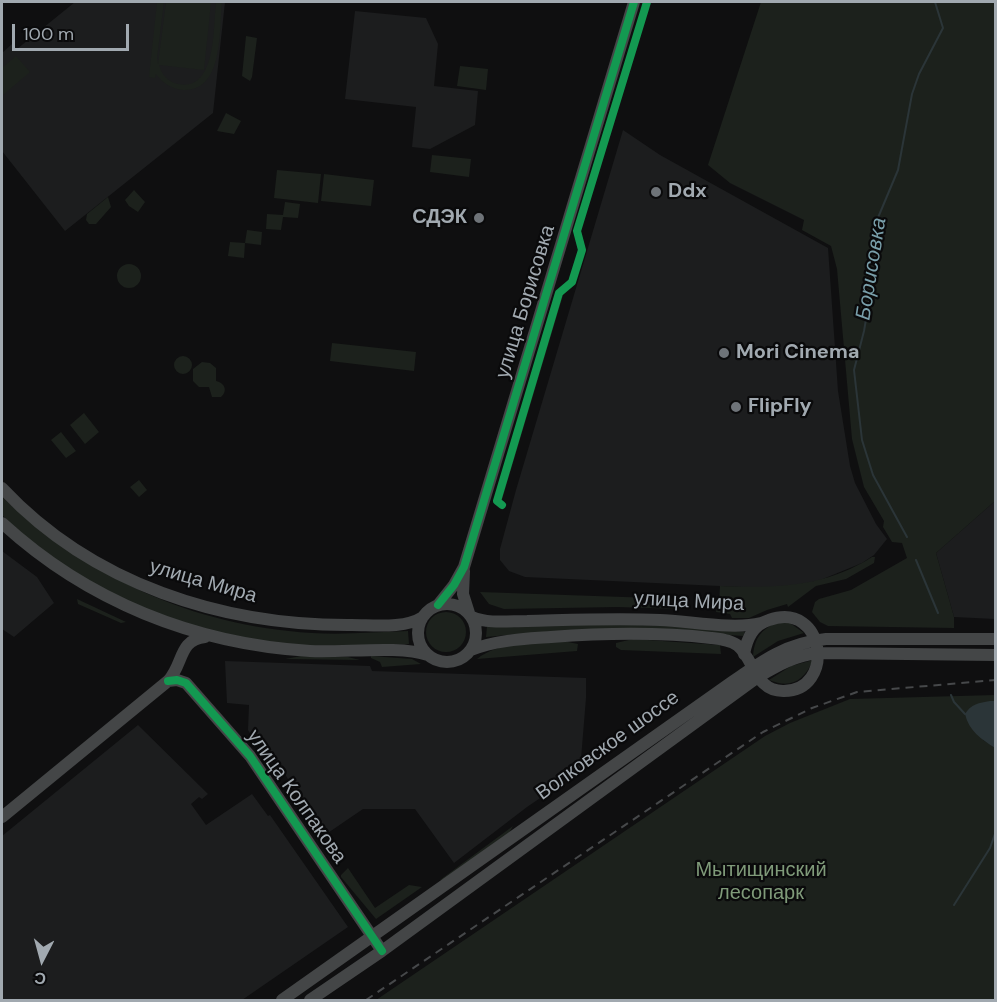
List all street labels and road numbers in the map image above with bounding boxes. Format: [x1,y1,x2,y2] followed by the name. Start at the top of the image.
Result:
[491,222,561,382] street label: улица Борисовка
[147,555,259,609] street label: улица Мира
[633,587,745,617] street label: улица Мира
[532,686,684,806] street label: Волковское шоссе
[241,725,351,869] street label: улица Колпакова

